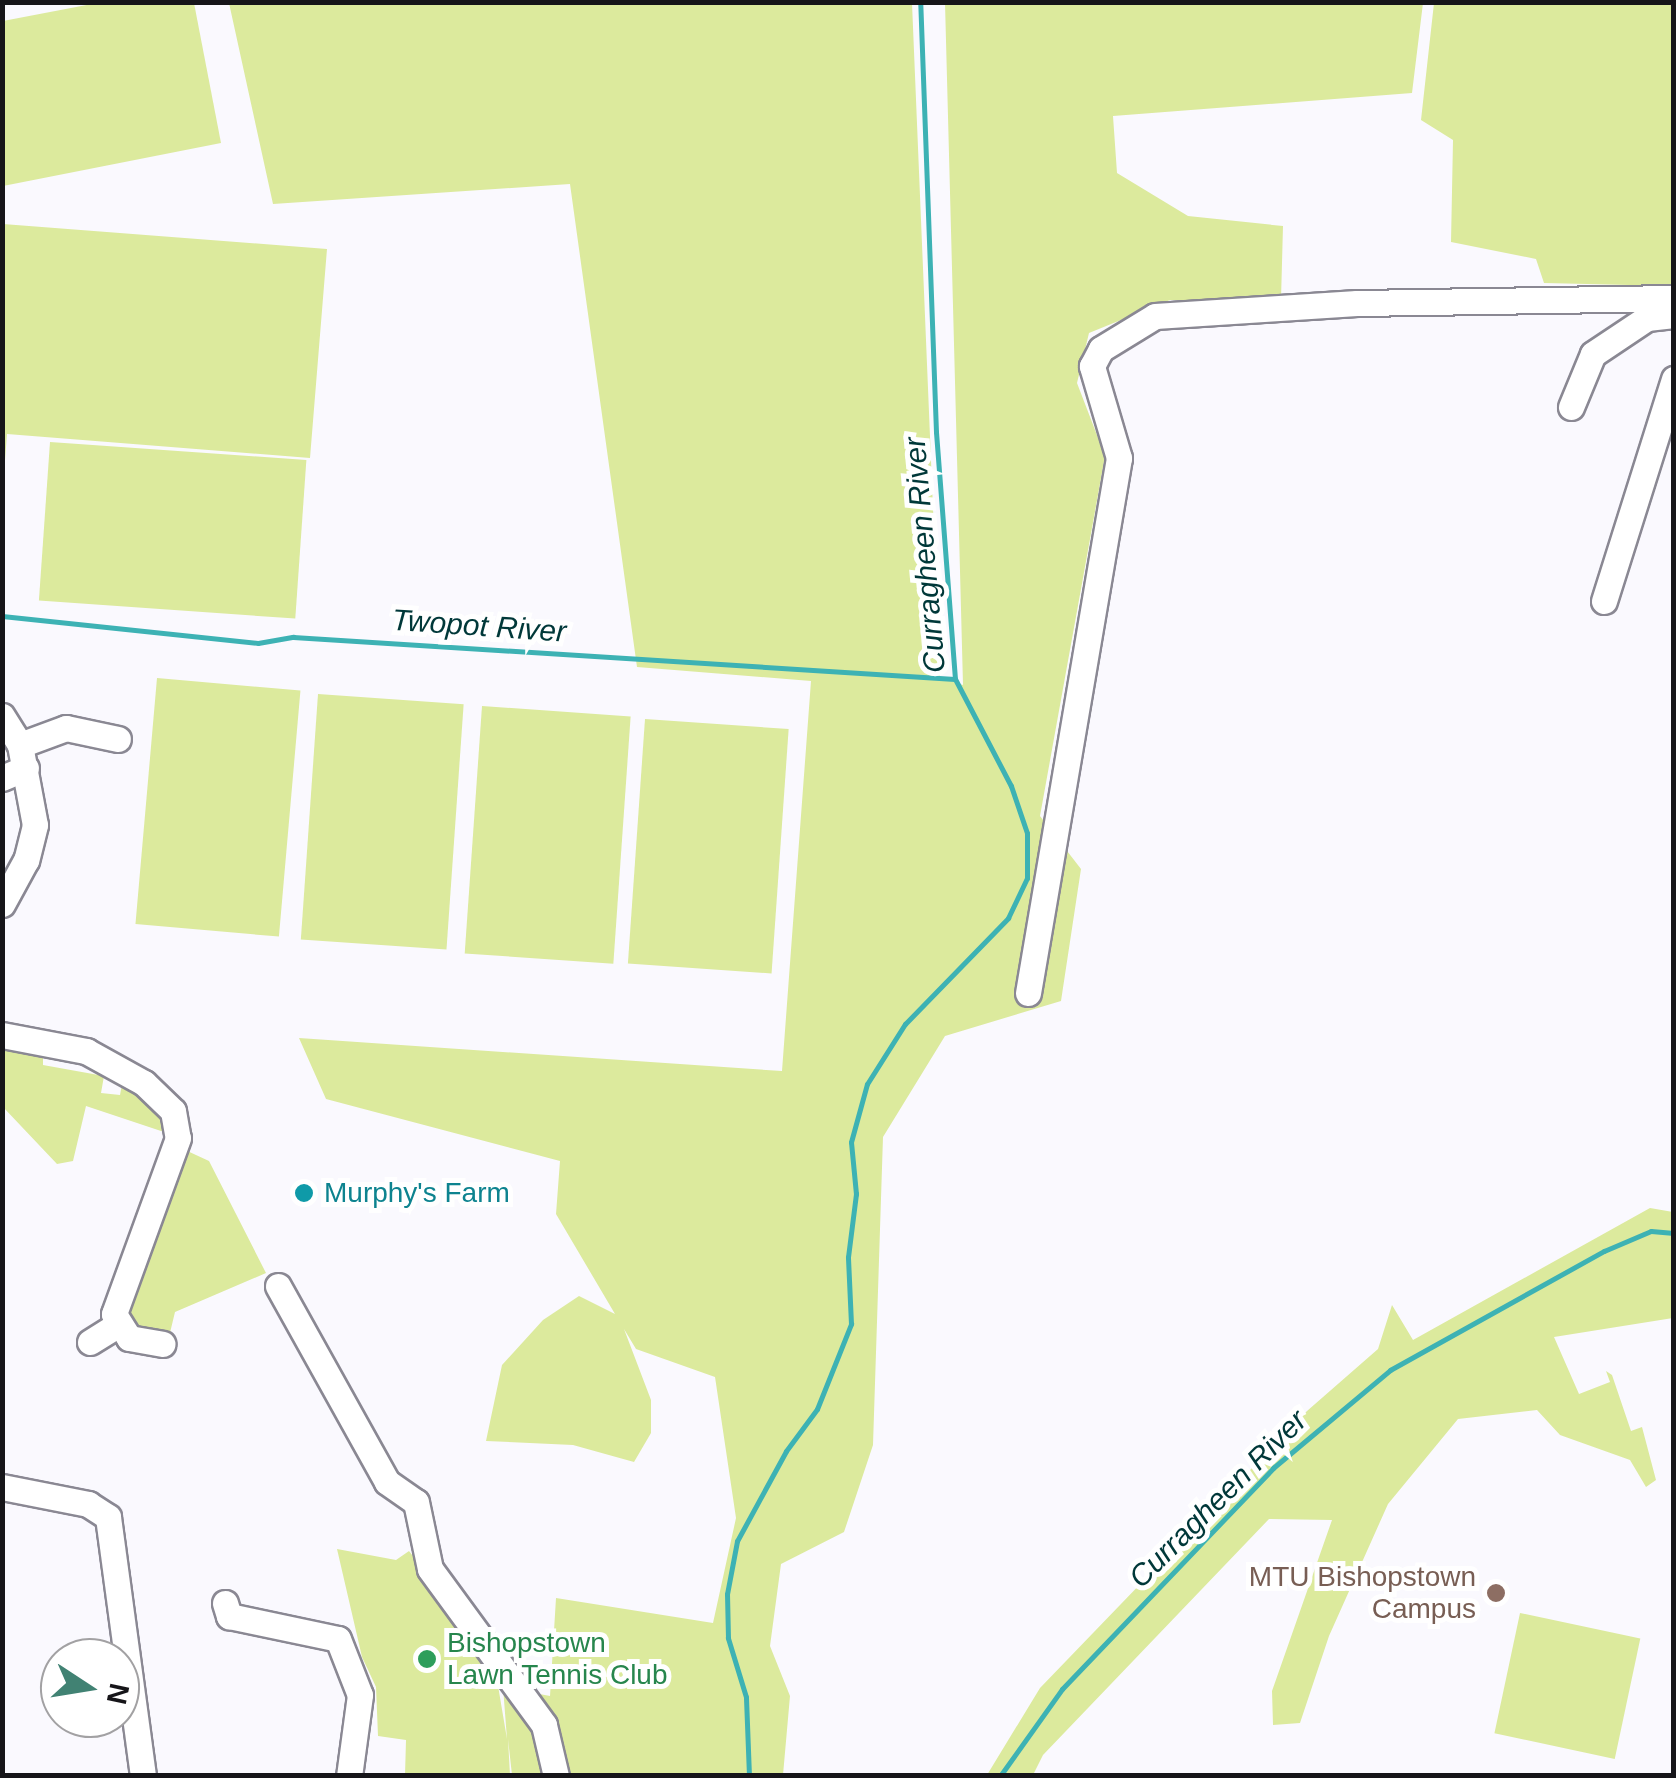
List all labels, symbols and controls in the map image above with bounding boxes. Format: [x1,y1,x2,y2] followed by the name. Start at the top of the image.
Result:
[897,435,953,675] water label: Curragheen River
[391,602,567,650] water label: Twopot River
[324,1176,510,1210] place label: Murphy's Farm
[293,1182,315,1204] marker: Murphy's Farm
[1122,1403,1314,1595] water label: Curragheen River
[1249,1560,1476,1626] place label: MTU Bishopstown Campus
[1485,1582,1507,1604] marker: MTU Bishopstown Campus
[447,1626,668,1692] place label: Bishopstown Lawn Tennis Club
[40,1638,140,1738] north arrow
[416,1648,438,1670] marker: Bishopstown Lawn Tennis Club
[101,1681,135,1707] text: N

